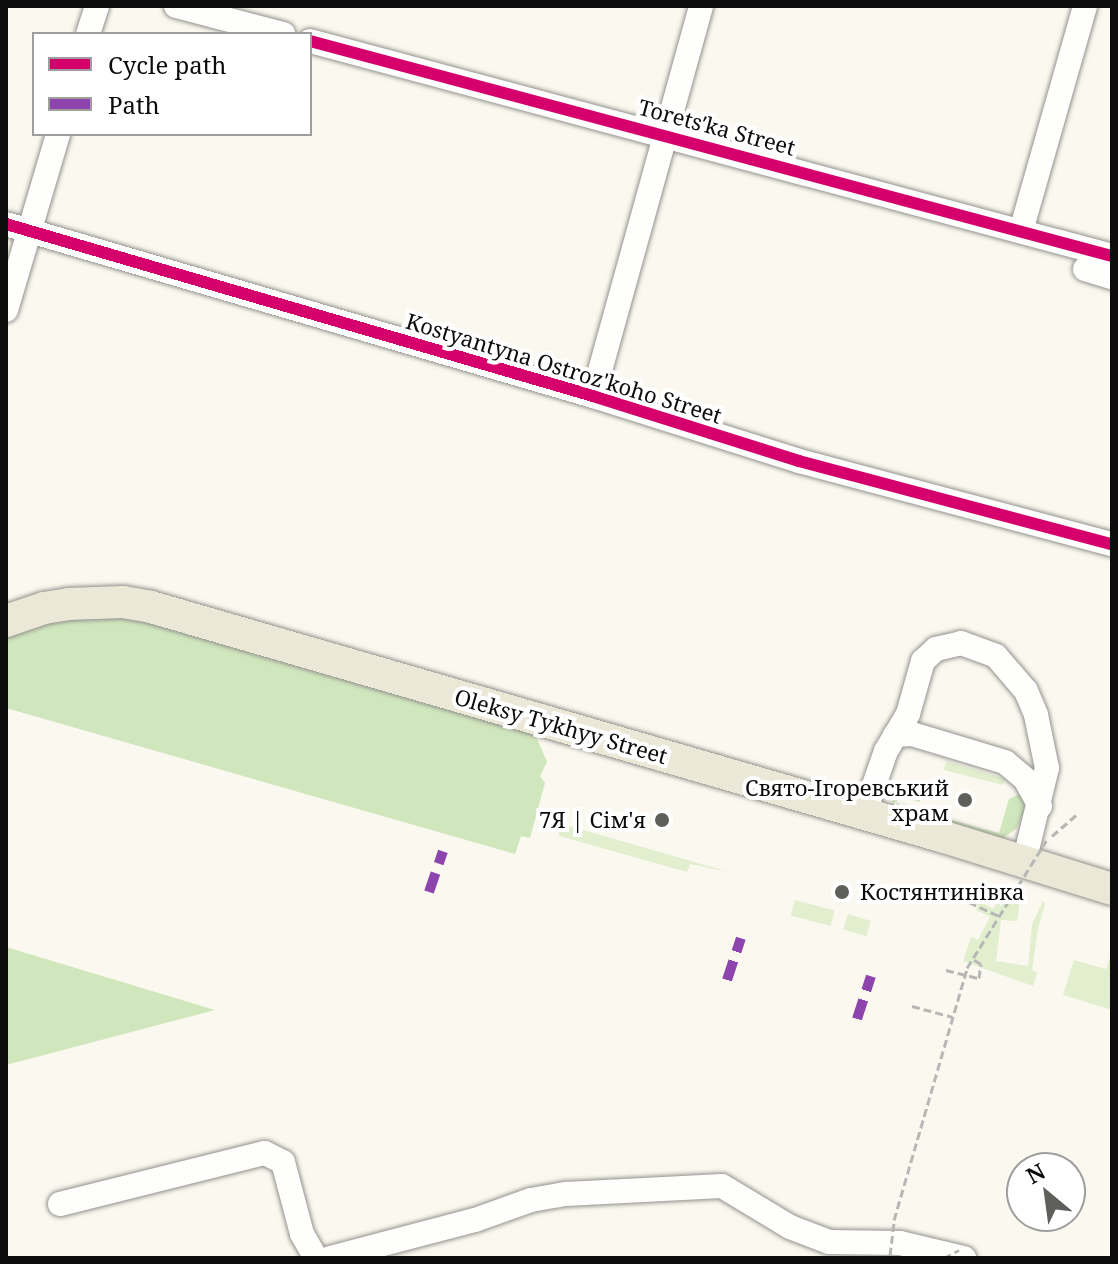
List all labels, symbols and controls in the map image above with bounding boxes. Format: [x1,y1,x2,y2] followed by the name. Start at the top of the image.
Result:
[32,32,312,136] legend
[108,48,227,81] text: Cycle path
[108,88,160,121] text: Path
[636,93,798,161] street label: Toretsʹka Street
[403,307,725,429] street label: Kostyantyna Ostroz'koho Street
[452,683,670,769] street label: Oleksy Tykhyy Street
[745,774,949,826] place label: Свято-Ігоревський храм
[956,791,974,809] marker: Свято-Ігоревський храм
[539,807,646,833] place label: 7Я | Сім'я
[653,811,671,829] marker: 7Я | Сім'я
[860,879,1025,905] place label: Костянтинівка
[831,881,853,903] marker: Костянтинівка
[1006,1152,1086,1232] north arrow
[1020,1155,1050,1190] text: N

